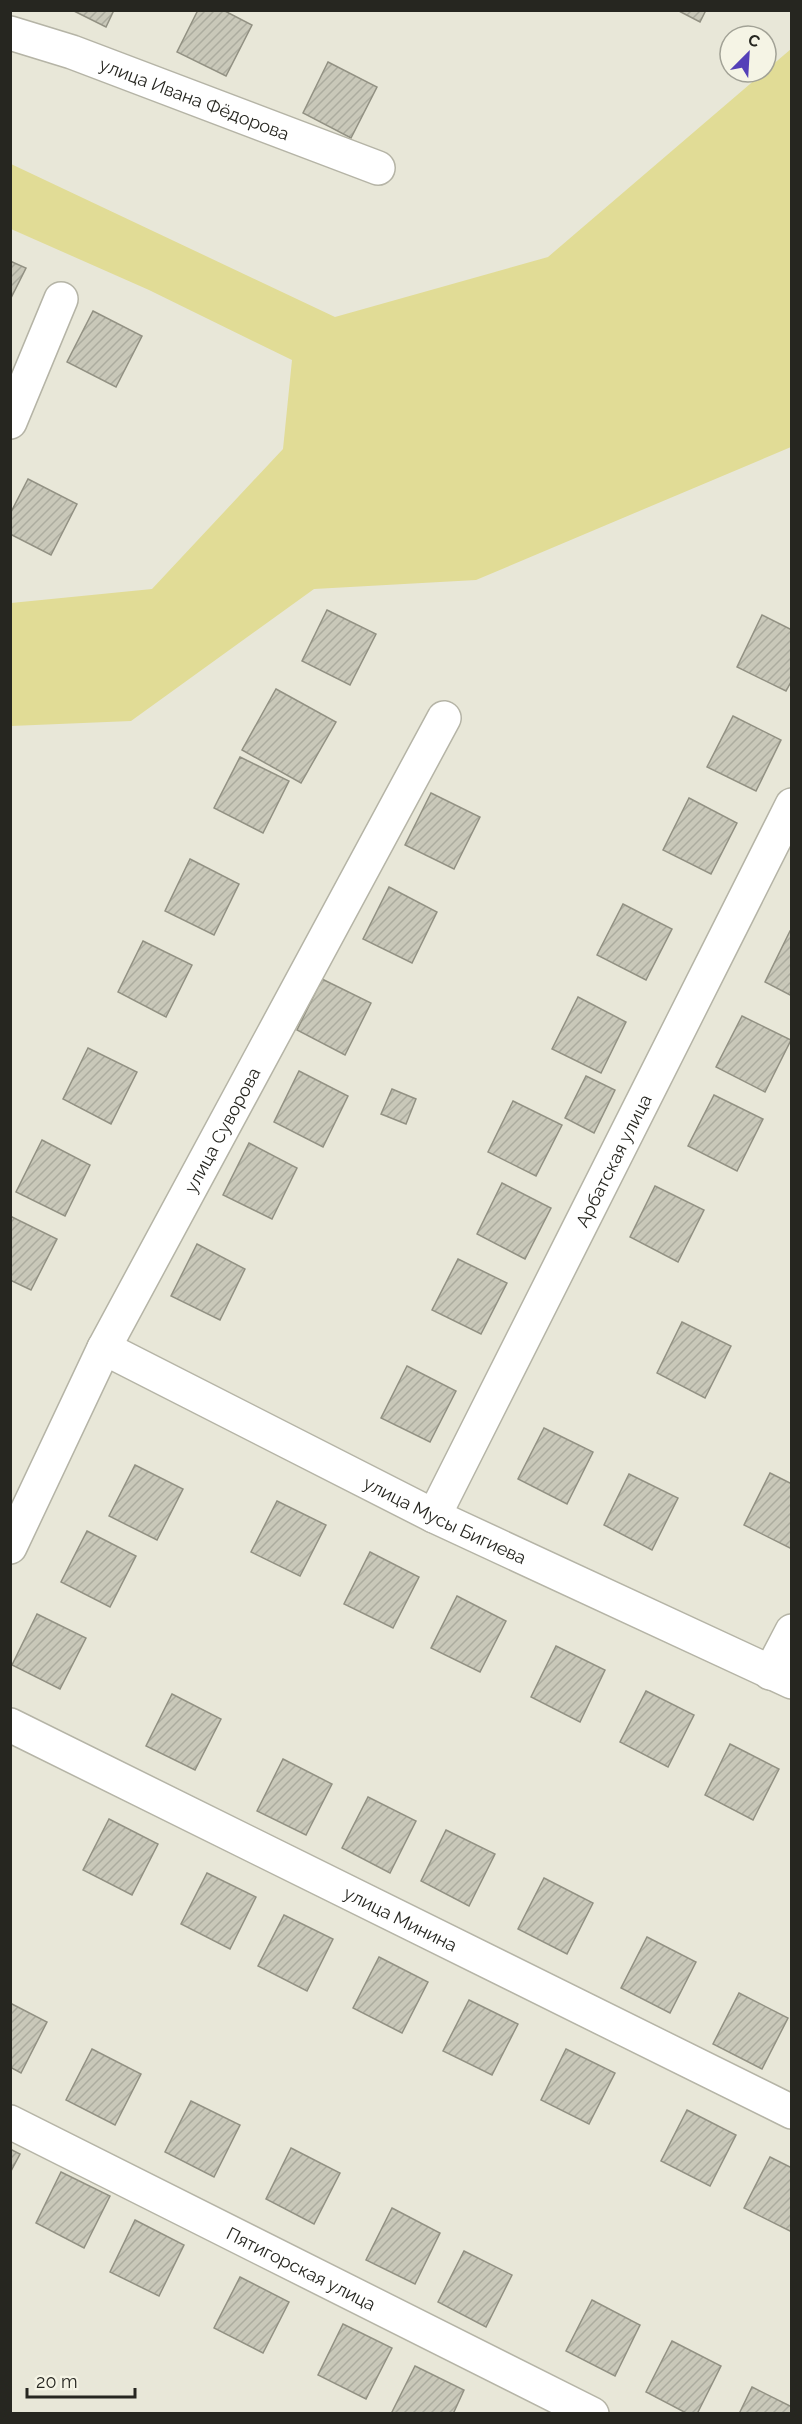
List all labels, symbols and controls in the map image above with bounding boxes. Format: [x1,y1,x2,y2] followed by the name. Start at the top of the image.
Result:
[718,24,778,84] north arrow
[745,30,763,52] text: С
[97,53,292,144] street label: улица Ивана Фёдорова
[179,1064,264,1196] street label: улица Суворова
[571,1091,655,1230] street label: Арбатская улица
[360,1472,530,1568] street label: улица Мусы Бигиева
[341,1882,461,1955] street label: улица Минина
[223,2222,379,2314] street label: Пятигорская улица
[27,2361,135,2399] scale bar
[36,2371,78,2392] text: 20 m

